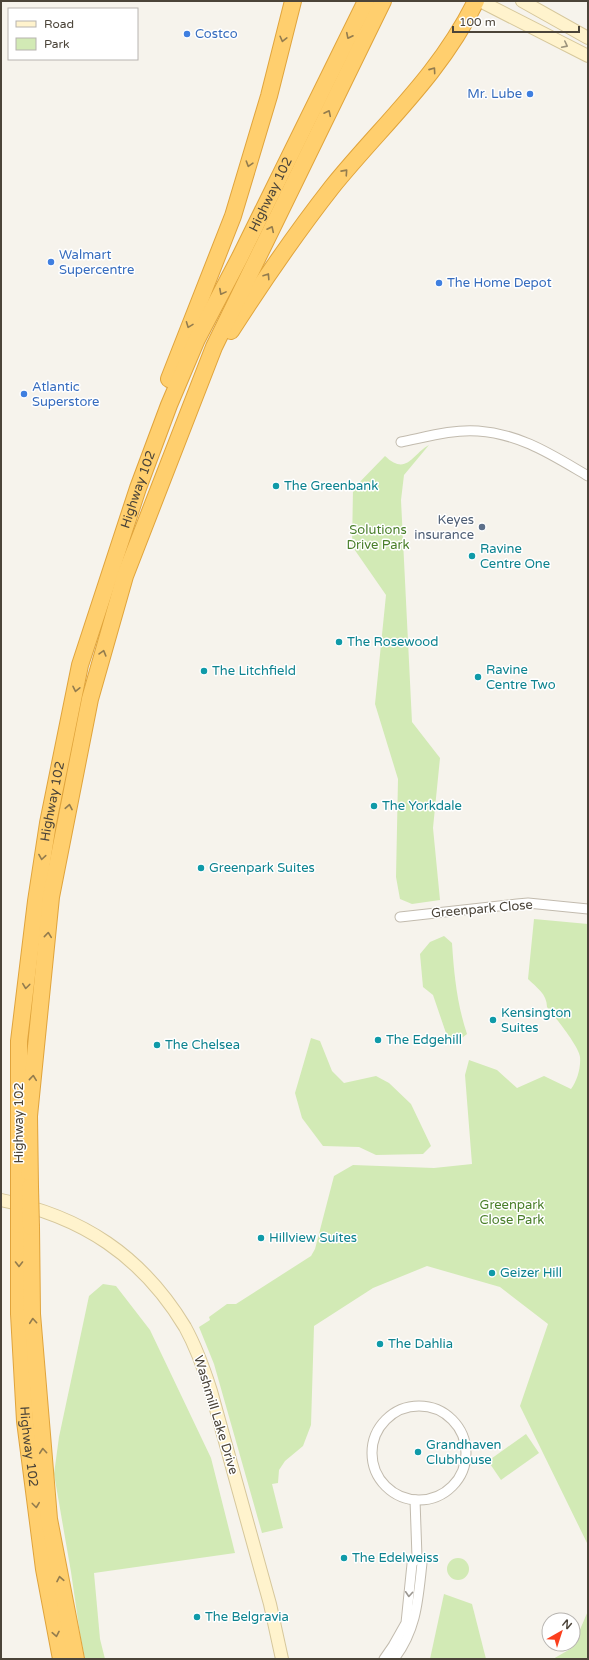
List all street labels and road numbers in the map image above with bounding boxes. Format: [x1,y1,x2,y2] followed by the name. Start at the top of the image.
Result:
[246,154,296,234] street label: Highway 102
[117,448,159,530] street label: Highway 102
[37,760,68,843] street label: Highway 102
[430,897,534,921] street label: Greenpark Close
[11,1082,27,1164] street label: Highway 102
[190,1354,242,1476] street label: Washmill Lake Drive
[16,1406,41,1488] street label: Highway 102

